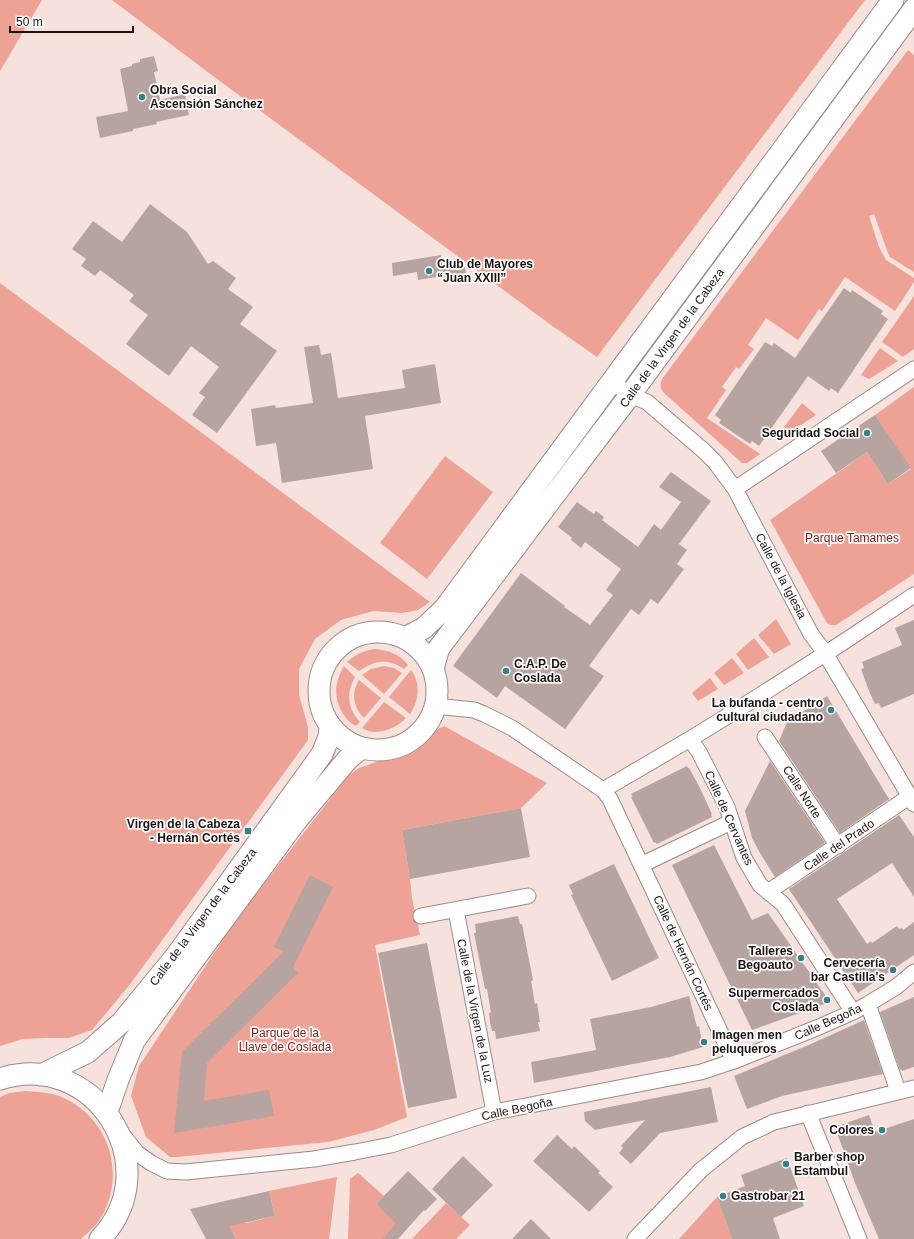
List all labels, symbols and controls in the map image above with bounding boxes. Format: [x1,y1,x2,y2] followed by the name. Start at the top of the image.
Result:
[10,8,133,34] scale bar
[16,15,43,29] text: 50 m
[150,83,263,111] place label: Obra Social Ascensión Sánchez
[137,92,147,102] marker: Obra Social Ascensión Sánchez
[437,257,533,285] place label: Club de Mayores “Juan XXIII”
[617,265,727,410] street label: Calle de la Virgen de la Cabeza
[424,266,434,276] marker: Club de Mayores “Juan XXIII”
[762,426,859,440] place label: Seguridad Social
[862,428,872,438] marker: Seguridad Social
[753,531,810,621] street label: Calle de la Iglesia
[805,531,899,545] park label: Parque Tamames
[514,657,567,685] place label: C.A.P. De Coslada
[501,666,511,676] marker: C.A.P. De Coslada
[712,696,823,724] place label: La bufanda - centro cultural ciudadano
[826,705,836,715] marker: La bufanda - centro cultural ciudadano
[780,763,824,821] street label: Calle Norte
[702,769,756,867] street label: Calle de Cervantes
[801,816,877,874] street label: Calle del Prado
[127,817,240,845] place label: Virgen de la Cabeza - Hernán Cortés
[243,826,253,836] marker: Virgen de la Cabeza - Hernán Cortés
[147,845,260,989] street label: Calle de la Virgen de la Cabeza
[650,893,716,1013] street label: Calle de Hernán Cortés
[454,938,496,1084] street label: Calle de la Virgen de la Luz
[738,944,793,972] place label: Talleres Begoauto
[796,953,806,963] marker: Talleres Begoauto
[811,956,885,984] place label: Cervecería bar Castilla's
[888,965,898,975] marker: Cervecería bar Castilla's
[728,986,819,1014] place label: Supermercados Coslada
[822,995,832,1005] marker: Supermercados Coslada
[792,1001,864,1043] street label: Calle Begoña
[239,1026,332,1054] park label: Parque de la Llave de Coslada
[712,1028,782,1056] place label: Imagen men peluqueros
[699,1037,709,1047] marker: Imagen men peluqueros
[480,1095,554,1123] street label: Calle Begoña
[829,1123,874,1137] place label: Colores
[877,1125,887,1135] marker: Colores
[794,1150,865,1178] place label: Barber shop Estambul
[781,1159,791,1169] marker: Barber shop Estambul
[731,1189,805,1203] place label: Gastrobar 21
[718,1191,728,1201] marker: Gastrobar 21

